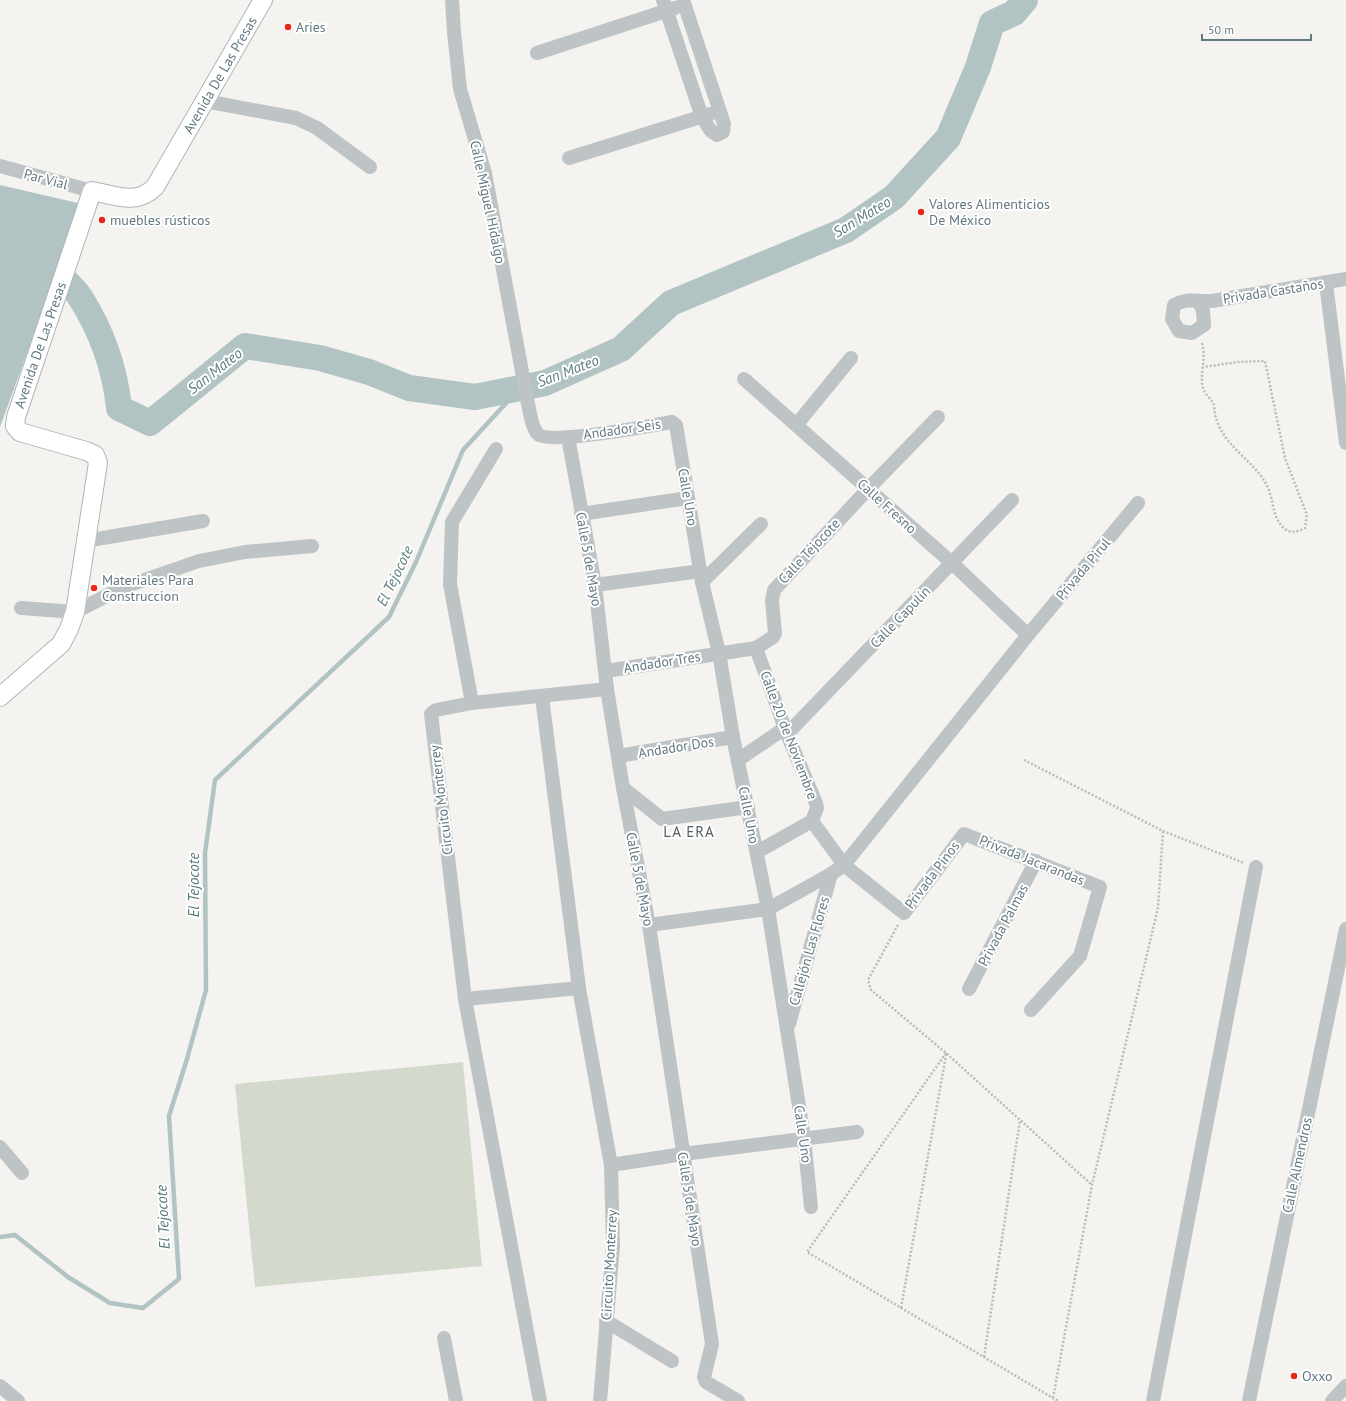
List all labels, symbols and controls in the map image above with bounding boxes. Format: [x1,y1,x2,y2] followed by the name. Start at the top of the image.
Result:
[179,13,261,137] street label: Avenida De Las Presas
[1202,16,1311,42] scale bar
[296,18,326,36] place label: Aries
[283,22,293,32] marker: Aries
[1208,22,1234,37] text: 50 m
[466,139,510,265] street label: Calle Miguel Hidalgo
[22,164,70,194] street label: Par Vial
[829,192,894,241] water label: San Mateo
[928,195,1050,229] place label: Valores Alimenticios De México
[916,207,926,217] marker: Valores Alimenticios De México
[110,211,211,229] place label: muebles rústicos
[97,215,107,225] marker: muebles rústicos
[1222,274,1324,308] street label: Privada Castaños
[10,279,70,411] street label: Avenida De Las Presas
[183,343,246,398] water label: San Mateo
[534,350,601,391] water label: San Mateo
[582,415,662,443] street label: Andador Seis
[674,467,702,527] street label: Calle Uno
[854,475,920,537] street label: Calle Fresno
[572,510,606,608] street label: Calle 5 de Mayo
[774,515,844,587] street label: Calle Tejocote
[1052,534,1114,604] street label: Privada Pirul
[372,543,417,609] water label: El Tejocote
[102,571,194,605] place label: Materiales Para Construccion
[866,582,934,652] street label: Calle Capulín
[89,583,99,593] marker: Materiales Para Construccion
[622,647,702,677] street label: Andador Tres
[756,668,822,802] street label: Calle 20 de Noviembre
[637,732,715,762] street label: Andador Dos
[425,743,457,856] street label: Circuito Monterrey
[735,785,763,845] street label: Calle Uno
[663,822,715,841] district label: LA ERA
[622,830,658,928] street label: Calle 5 de Mayo
[977,831,1087,889] street label: Privada Jacarandas
[901,837,963,913] street label: Privada Pinos
[184,853,203,917] water label: El Tejocote
[974,881,1032,969] street label: Privada Palmas
[785,894,833,1008] street label: Callejón Las Flores
[790,1104,816,1164] street label: Calle Uno
[1278,1115,1316,1215] street label: Calle Almendros
[674,1150,706,1248] street label: Calle 5 de Mayo
[151,1184,174,1250] water label: El Tejocote
[597,1209,621,1321] street label: Circuito Monterrey
[1302,1367,1333,1385] place label: Oxxo
[1289,1371,1299,1381] marker: Oxxo

